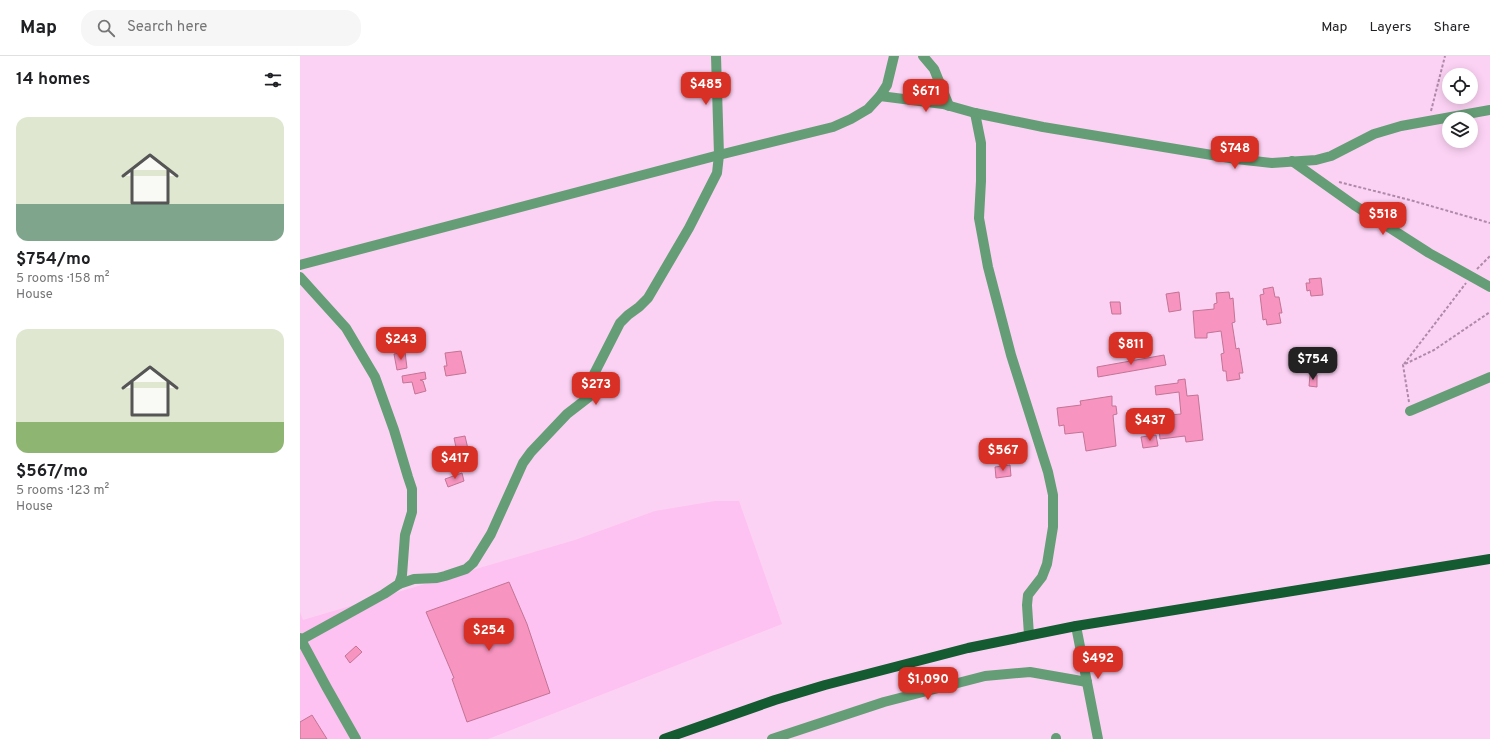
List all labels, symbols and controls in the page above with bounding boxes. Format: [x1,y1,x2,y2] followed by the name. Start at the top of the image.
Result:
[81,10,361,46] search box
[20,16,57,40] text: Map
[95,17,117,39] icon: search
[127,18,207,37] text: Search here
[1321,19,1347,36] text: Map
[1369,19,1411,36] text: Layers
[1433,19,1470,36] text: Share
[1442,68,1478,148] map controls
[1442,68,1478,104] button: locate
[16,69,90,91] text: 14 homes
[262,69,284,91] icon: filters
[682,72,730,106] pin: $485
[690,77,722,93] text: $485
[902,79,950,113] pin: $671
[912,84,940,100] text: $671
[1442,112,1478,148] button: layers
[1211,136,1259,170] pin: $748
[1220,141,1250,157] text: $748
[114,143,186,215] icon: home
[1359,202,1407,236] pin: $518
[1368,207,1398,223] text: $518
[16,249,91,271] text: $754/mo
[16,271,109,287] text: 5 rooms · 158 m²
[16,287,53,303] text: House
[377,327,425,361] pin: $243
[385,332,417,348] text: $243
[1107,332,1155,366] pin: $811
[1118,337,1144,353] text: $811
[1289,347,1337,381] pin: $754
[1297,352,1329,368] text: $754
[114,355,186,427] icon: home
[572,372,620,406] pin: $273
[581,377,611,393] text: $273
[1126,408,1174,442] pin: $437
[1135,413,1165,429] text: $437
[979,438,1027,472] pin: $567
[988,443,1018,459] text: $567
[431,446,479,480] pin: $417
[441,451,469,467] text: $417
[16,461,88,483] text: $567/mo
[16,483,109,499] text: 5 rooms · 123 m²
[16,499,53,515] text: House
[465,618,513,652] pin: $254
[473,623,505,639] text: $254
[1074,646,1122,680] pin: $492
[1082,651,1114,667] text: $492
[895,667,961,701] pin: $1,090
[907,672,949,688] text: $1,090

